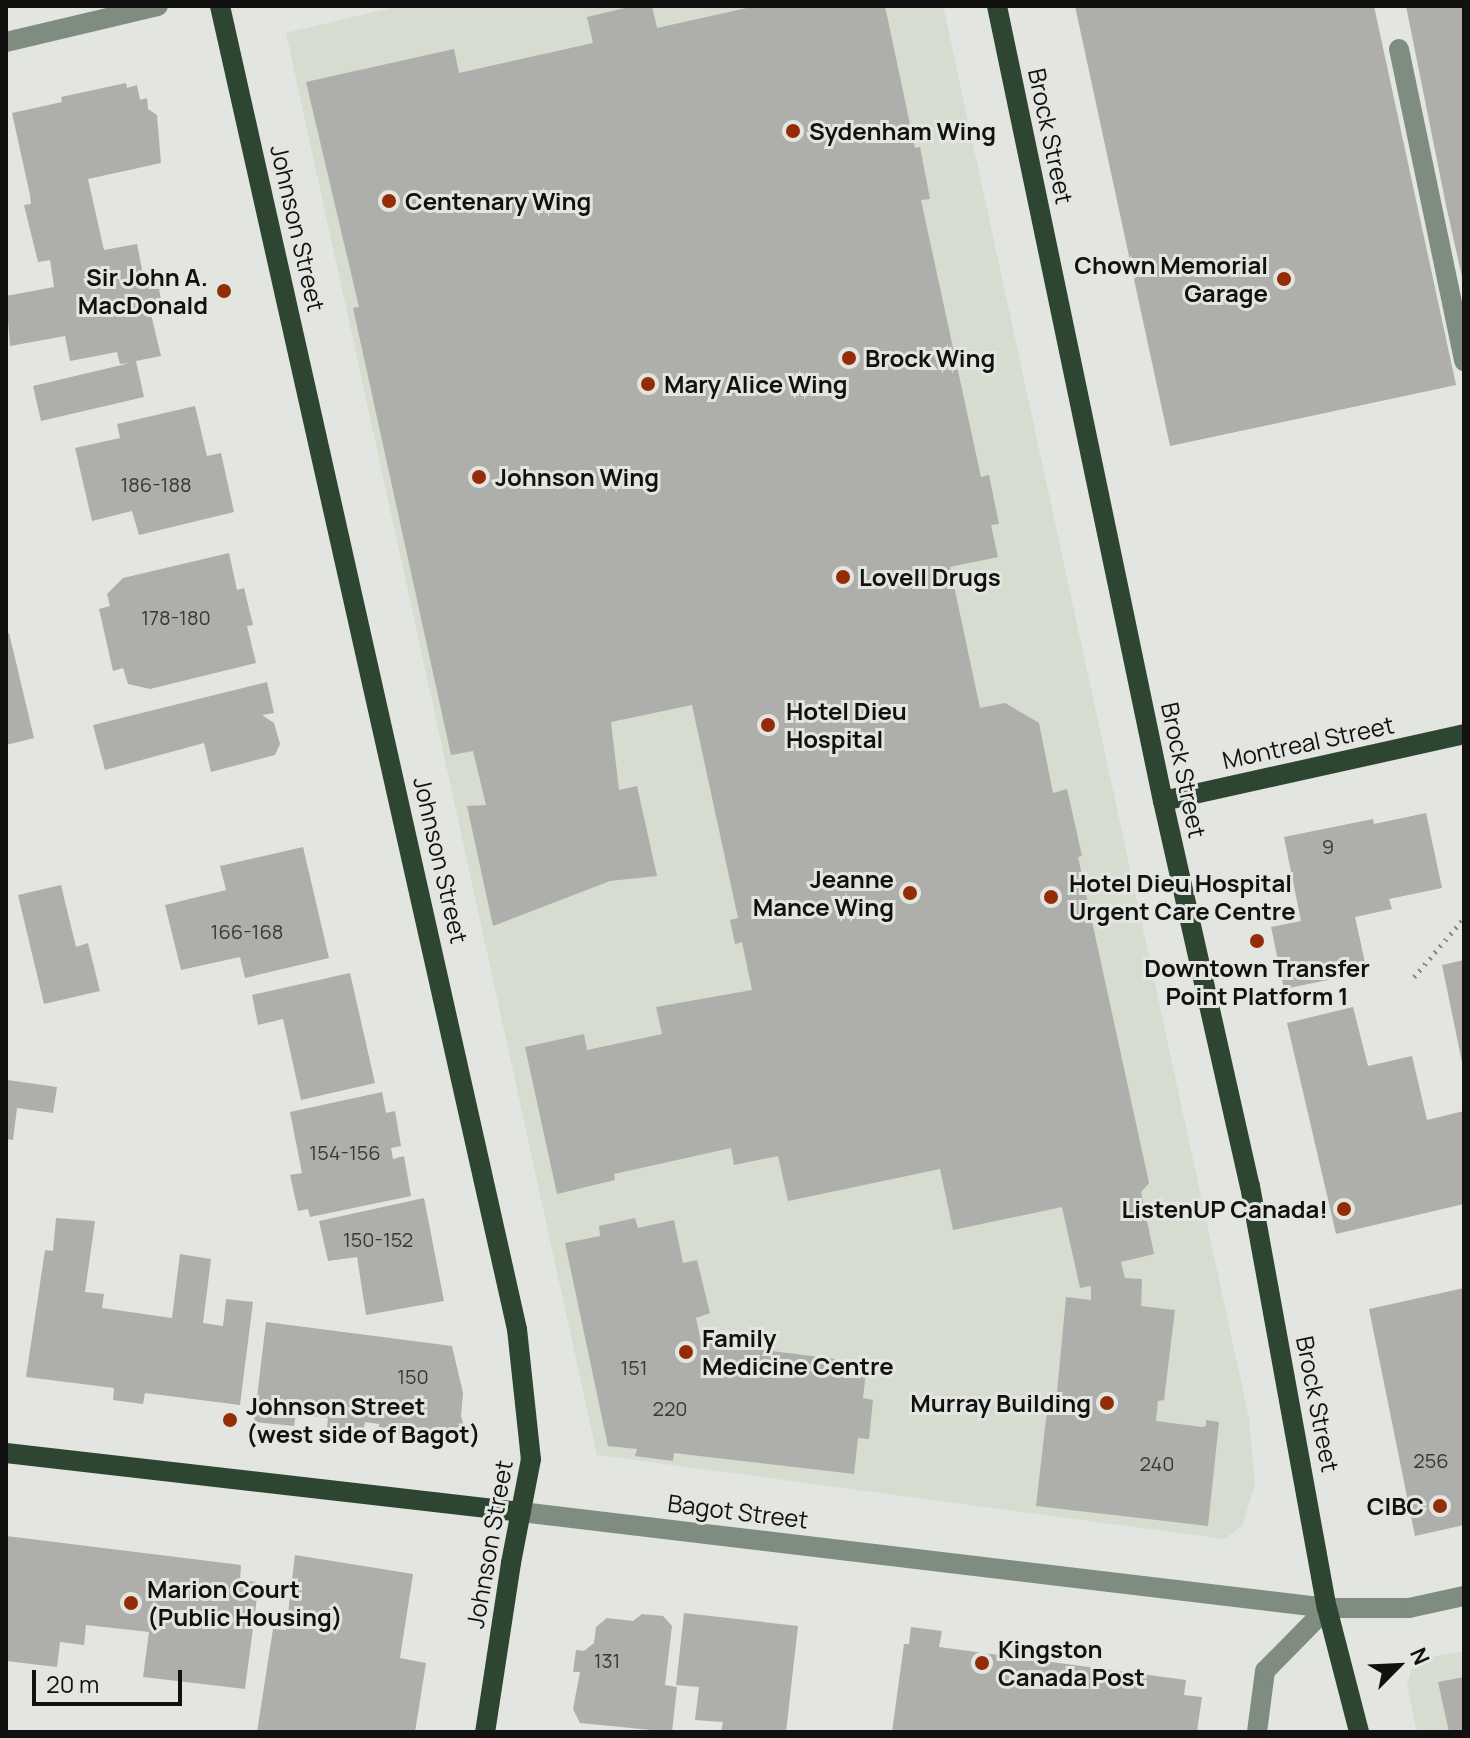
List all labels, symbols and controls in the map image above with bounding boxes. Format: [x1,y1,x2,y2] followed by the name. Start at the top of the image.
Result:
[1023,66,1079,206] street label: Brock Street
[809,117,996,145] place label: Sydenham Wing
[784,122,802,140] marker: Sydenham Wing
[265,142,331,314] street label: Johnson Street
[405,187,591,215] place label: Centenary Wing
[380,192,398,210] marker: Centenary Wing
[1074,251,1268,307] place label: Chown Memorial Garage
[78,263,208,319] place label: Sir John A. MacDonald
[1275,270,1293,288] marker: Chown Memorial Garage
[215,282,233,300] marker: Sir John A. MacDonald
[865,344,995,372] place label: Brock Wing
[840,349,858,367] marker: Brock Wing
[664,370,847,398] place label: Mary Alice Wing
[639,375,657,393] marker: Mary Alice Wing
[495,463,659,491] place label: Johnson Wing
[470,468,488,486] marker: Johnson Wing
[120,472,192,496] house number: 186-188
[859,563,1001,591] place label: Lovell Drugs
[834,568,852,586] marker: Lovell Drugs
[141,605,211,629] house number: 178-180
[786,697,907,753] place label: Hotel Dieu Hospital
[1156,700,1212,840] street label: Brock Street
[1220,710,1396,774] street label: Montreal Street
[757,714,779,736] marker: Hotel Dieu Hospital
[408,774,474,946] street label: Johnson Street
[1322,834,1334,858] house number: 9
[753,865,894,921] place label: Jeanne Mance Wing
[1069,869,1296,925] place label: Hotel Dieu Hospital Urgent Care Centre
[901,884,919,902] marker: Jeanne Mance Wing
[1040,886,1062,908] marker: Hotel Dieu Hospital Urgent Care Centre
[211,919,283,943] house number: 166-168
[1248,932,1266,950] marker: Downtown Transfer Point Platform 1
[1144,954,1370,1010] place label: Downtown Transfer Point Platform 1
[309,1140,381,1164] house number: 154-156
[1122,1195,1328,1223] place label: ListenUP Canada!
[1335,1200,1353,1218] marker: ListenUP Canada!
[343,1227,413,1251] house number: 150-152
[702,1324,894,1380] place label: Family Medicine Centre
[1291,1334,1345,1474] street label: Brock Street
[677,1343,695,1361] marker: Family Medicine Centre
[620,1355,648,1379] house number: 151
[397,1364,429,1388] house number: 150
[910,1389,1091,1417] place label: Murray Building
[246,1392,481,1448] place label: Johnson Street (west side of Bagot)
[1098,1394,1116,1412] marker: Murray Building
[653,1396,687,1420] house number: 220
[221,1411,239,1429] marker: Johnson Street (west side of Bagot)
[1413,1448,1449,1472] house number: 256
[1140,1451,1174,1475] house number: 240
[460,1458,518,1630] street label: Johnson Street
[666,1488,810,1534] street label: Bagot Street
[1367,1492,1424,1520] place label: CIBC
[1431,1497,1449,1515] marker: CIBC
[147,1575,343,1631] place label: Marion Court (Public Housing)
[122,1594,140,1612] marker: Marion Court (Public Housing)
[1358,1626,1438,1706] north arrow
[998,1635,1145,1691] place label: Kingston Canada Post
[1403,1643,1437,1670] text: N
[594,1648,620,1672] house number: 131
[36,1654,186,1704] scale bar
[973,1654,991,1672] marker: Kingston Canada Post
[46,1667,99,1700] text: 20 m

